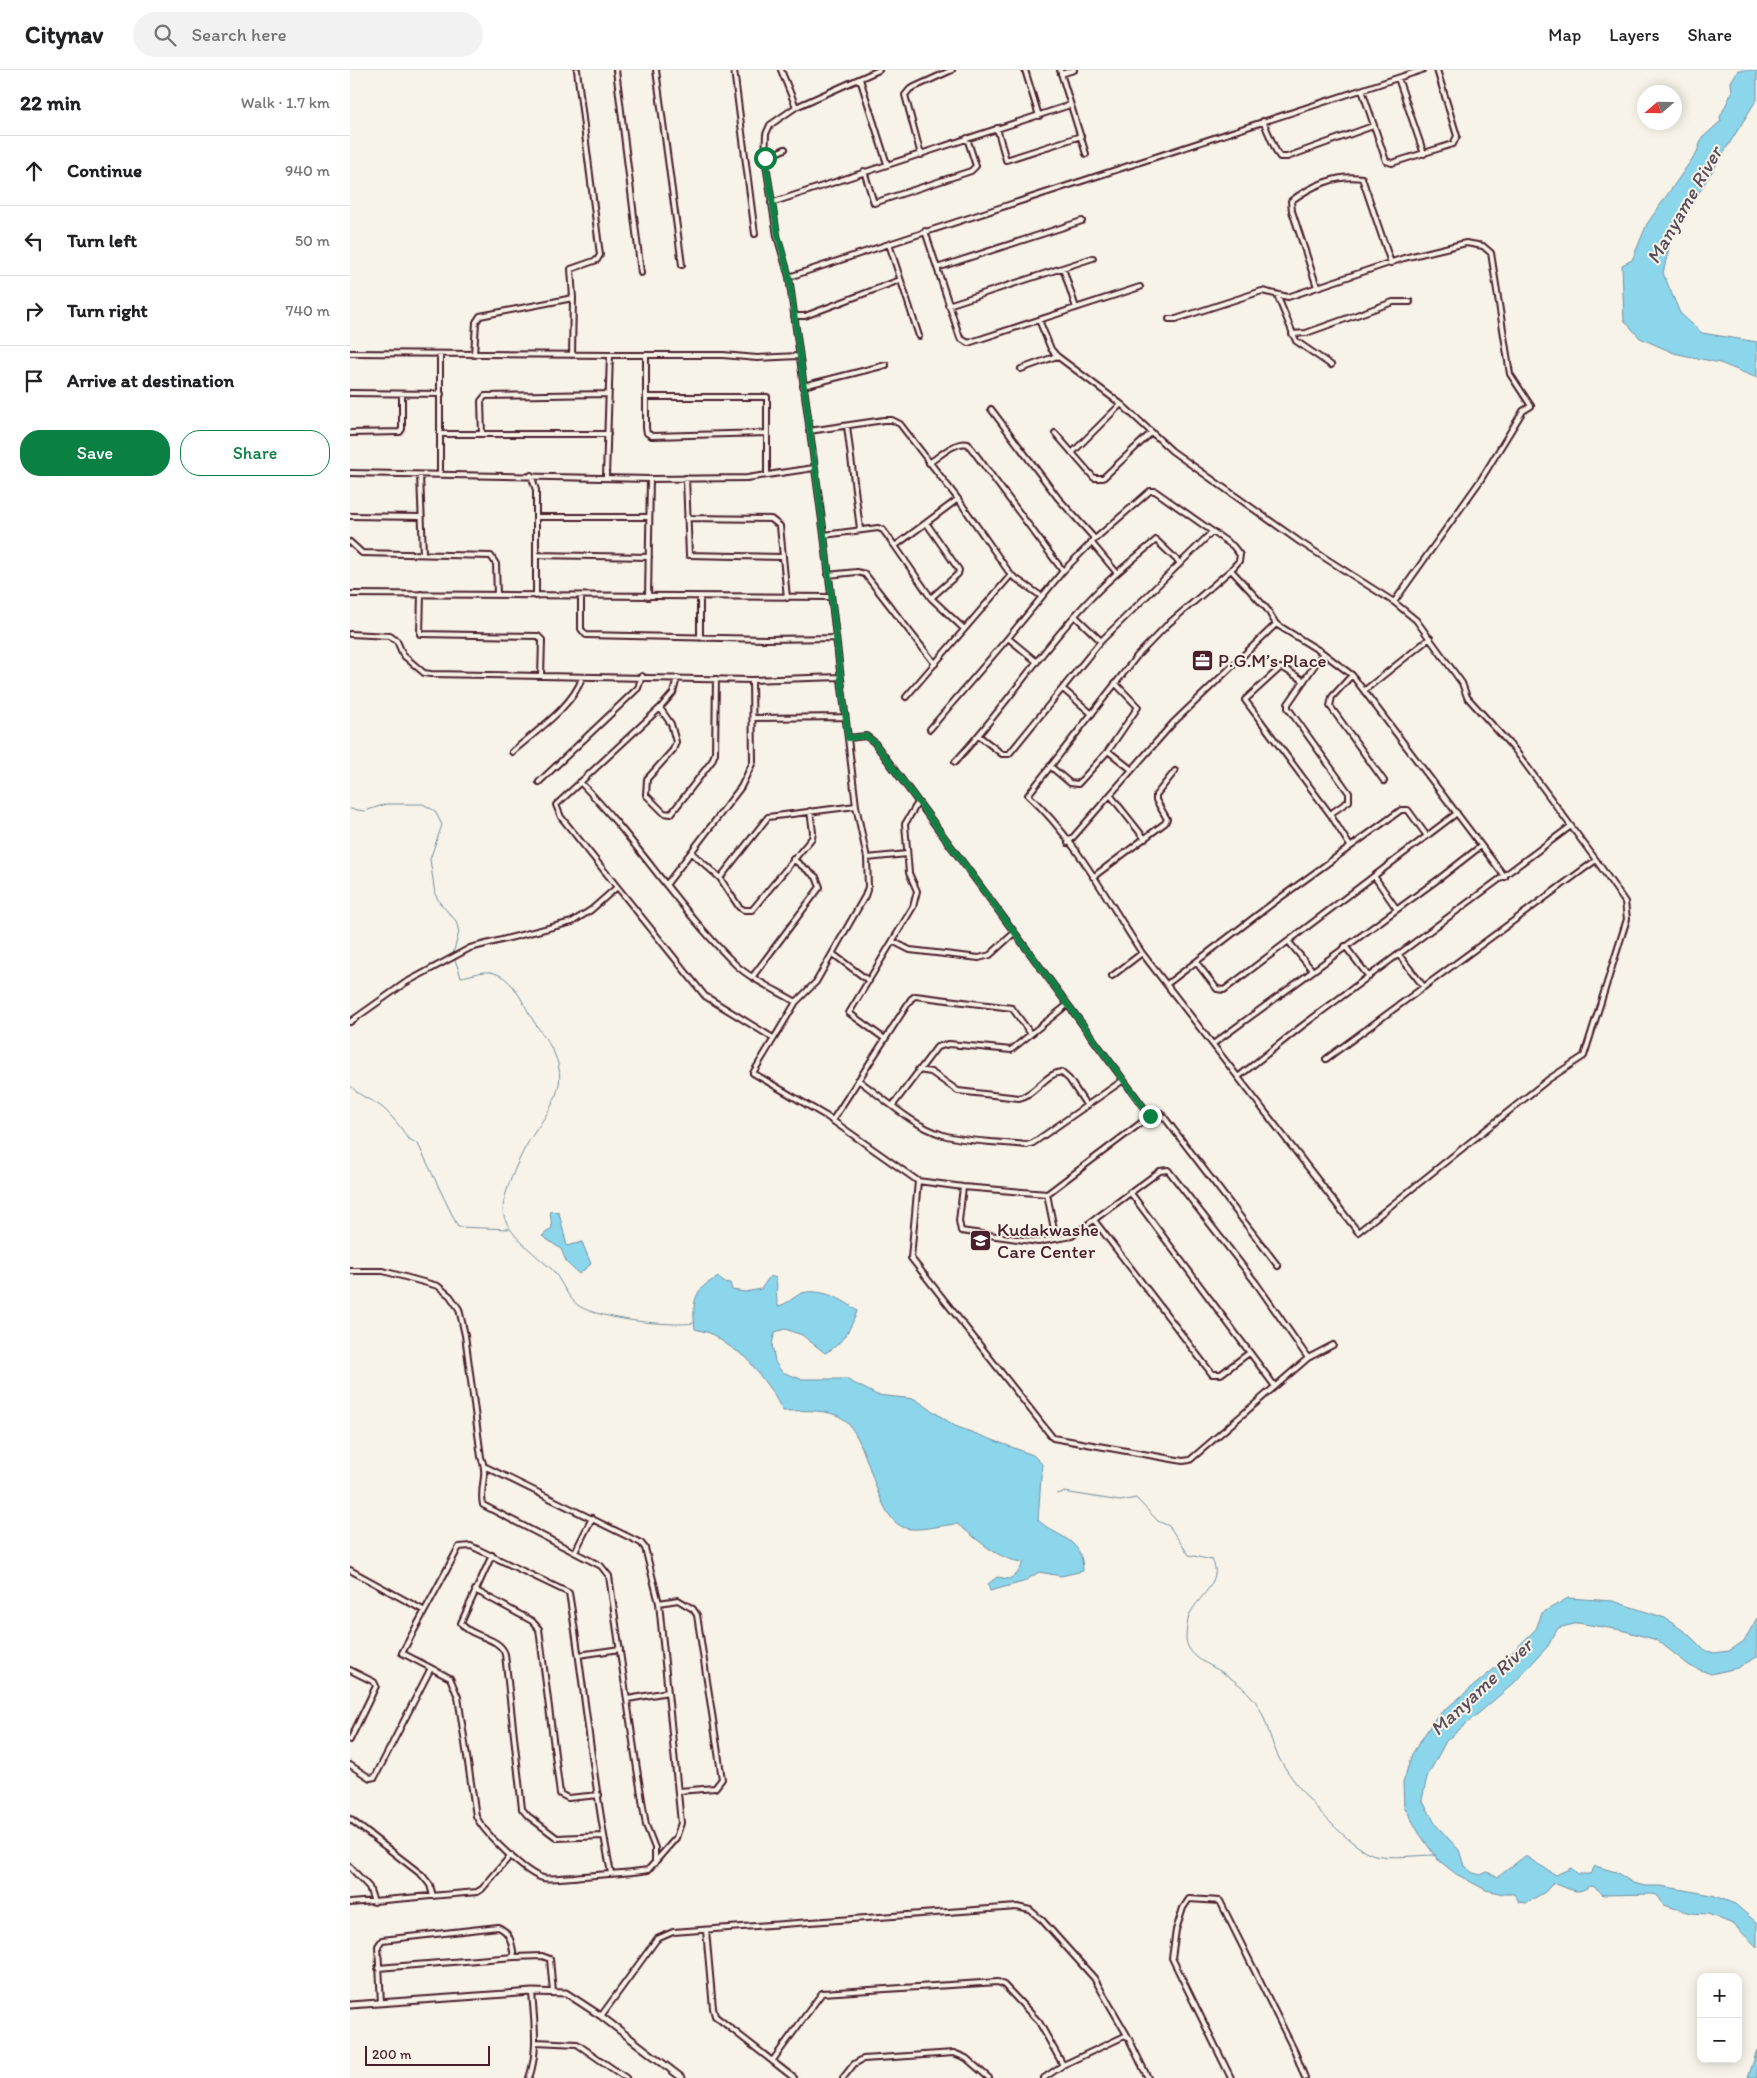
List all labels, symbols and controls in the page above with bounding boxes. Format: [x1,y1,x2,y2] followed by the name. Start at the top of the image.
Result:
[133,12,483,57] search box
[25,20,103,49] text: Citynav
[151,21,179,49] icon: search
[191,23,287,46] text: Search here
[1548,24,1581,46] text: Map
[1609,24,1659,46] text: Layers
[1687,24,1732,46] text: Share
[1637,85,1682,130] north arrow
[20,90,81,115] text: 22 min
[241,93,330,112] text: Walk · 1.7 km
[1641,140,1728,268] water label: Manyame River
[754,147,777,170] route start
[20,157,48,185] icon: ahead
[67,159,142,182] text: Continue
[285,161,330,180] text: 940 m
[20,227,48,255] icon: left
[67,229,137,252] text: Turn left
[295,231,330,250] text: 50 m
[20,297,48,325] icon: right
[67,299,148,322] text: Turn right
[286,301,330,320] text: 740 m
[20,367,48,395] icon: arrive
[67,369,234,392] text: Arrive at destination
[20,430,170,476] button: Save
[180,430,330,476] button: Share
[1190,648,1214,672] office icon: P.G.M’s Place
[1218,649,1327,672] place label: P.G.M’s Place
[1139,1105,1162,1128] route end
[997,1218,1099,1263] place label: Kudakwashe Care Center
[969,1228,993,1252] school or university icon: Kudakwashe Care Center
[1425,1632,1539,1740] water label: Manyame River
[1697,1973,1742,2063] map controls
[1697,1973,1742,2018] button: +
[1697,2018,1742,2063] button: −
[365,2043,490,2066] scale bar
[372,2046,412,2063] text: 200 m

